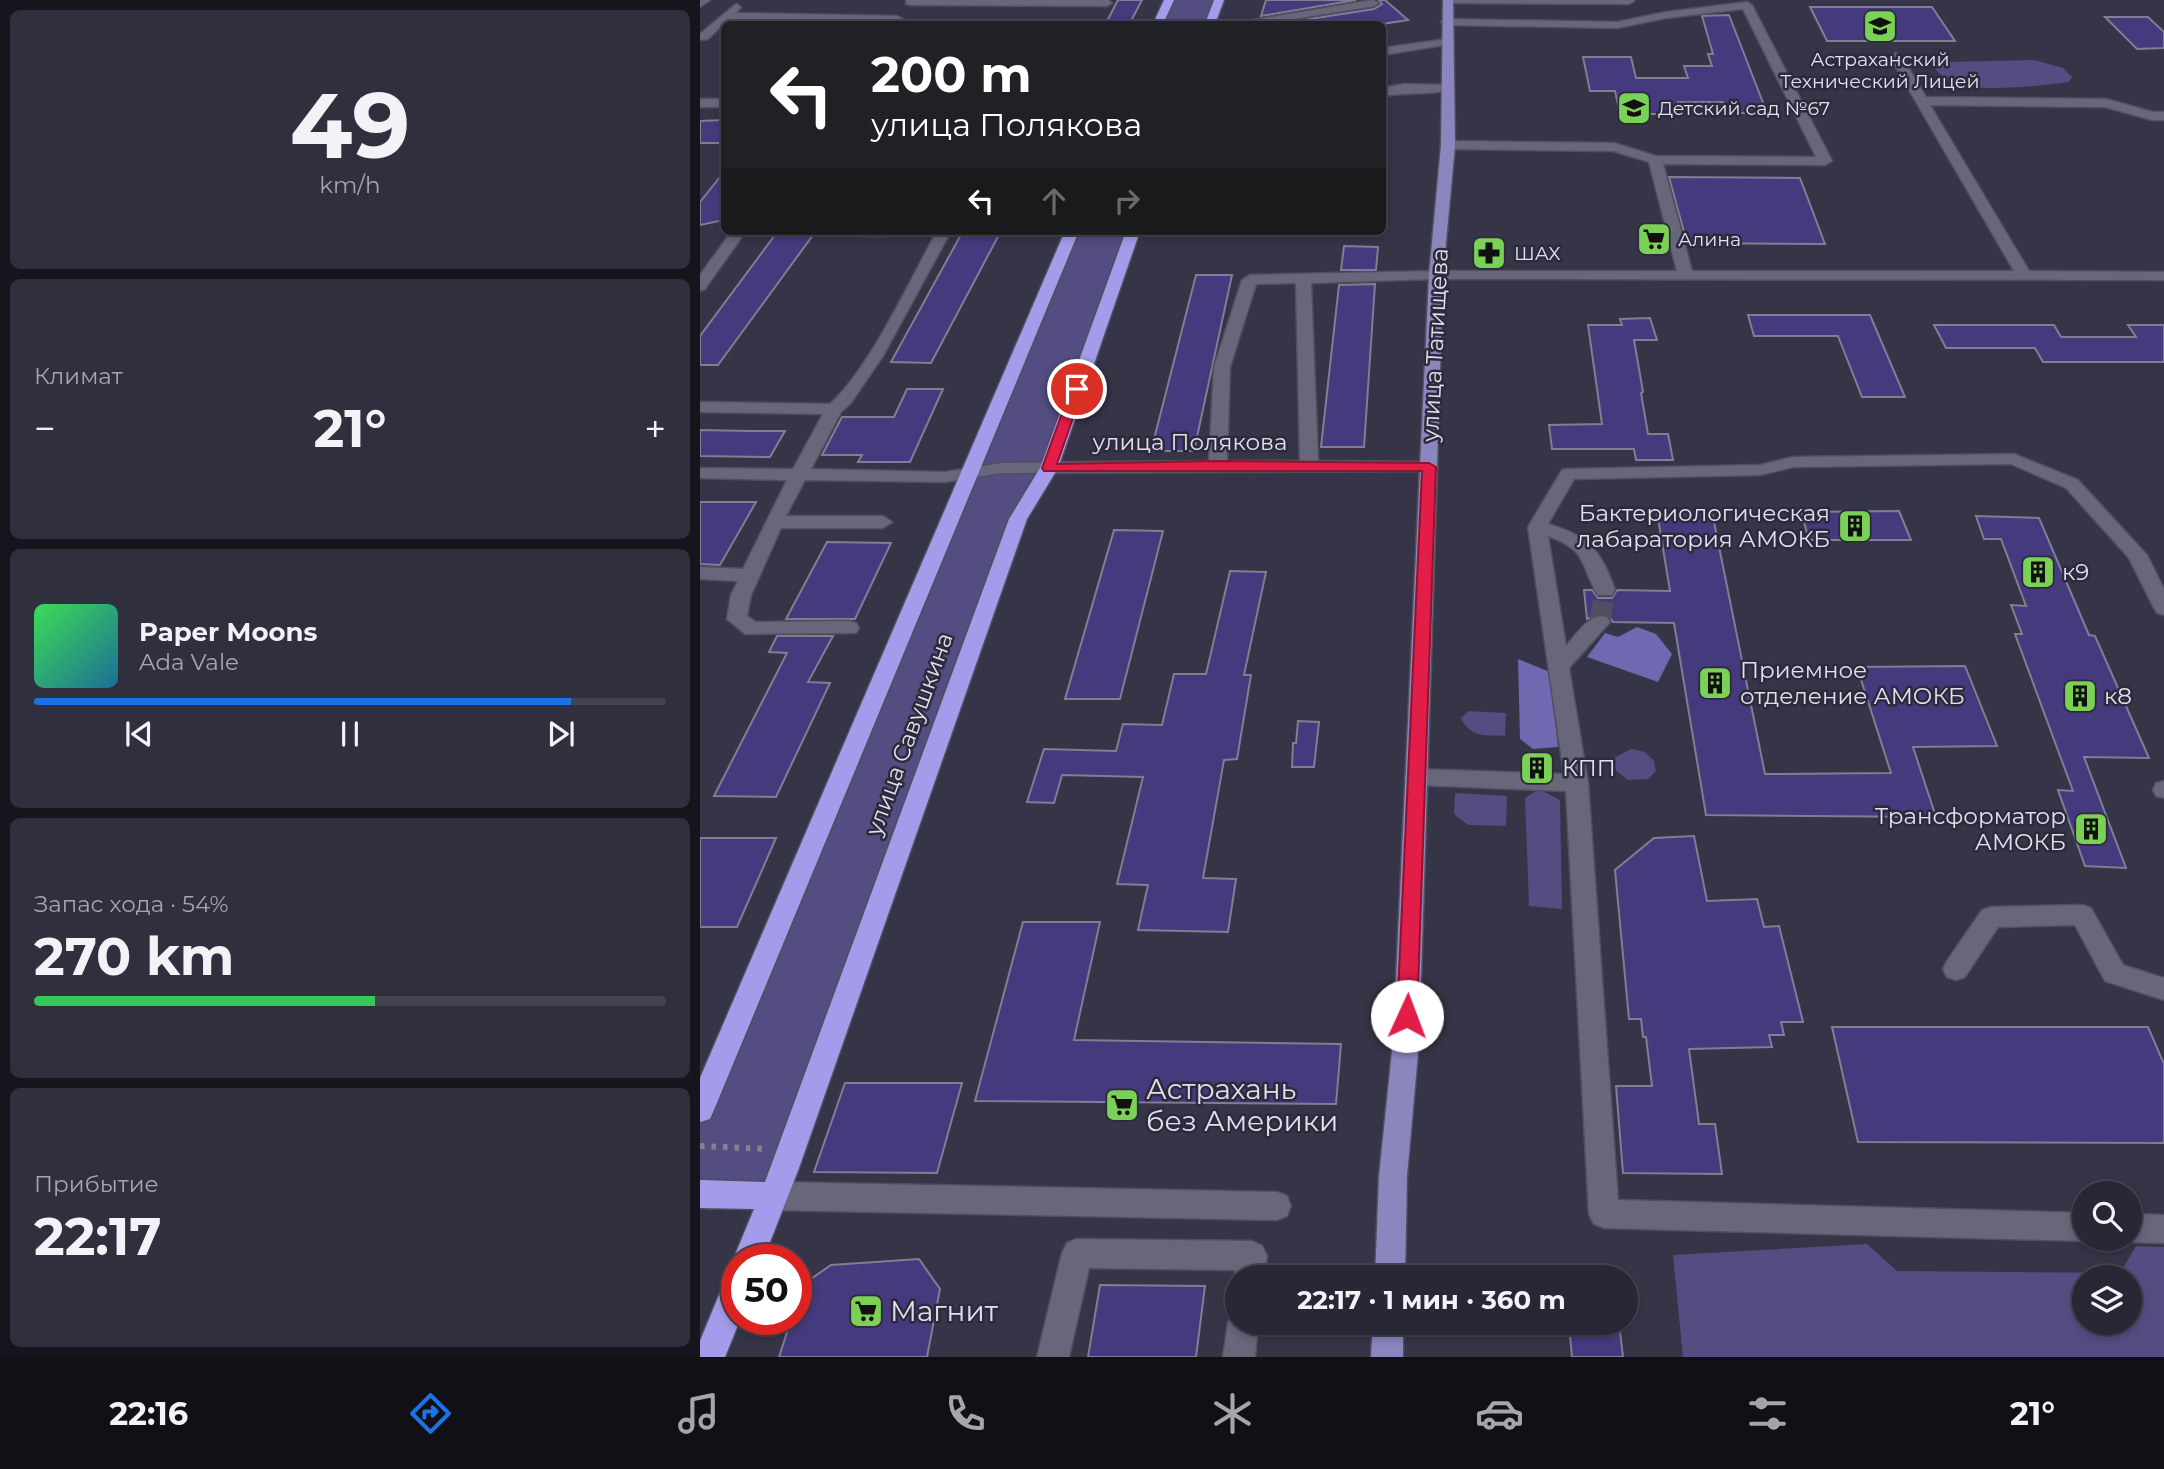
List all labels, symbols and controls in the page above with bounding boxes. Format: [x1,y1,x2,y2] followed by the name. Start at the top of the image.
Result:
[1861,7,1899,45] school or university icon: Астраханский Технический Лицей
[871,45,1032,104] text: 200 m
[1780,48,1980,93] place label: Астраханский Технический Лицей
[756,49,847,140] icon: left
[290,70,410,181] text: 49
[1615,89,1653,127] school or university icon: Детский сад №67
[1658,97,1830,120] place label: Детский сад №67
[871,105,1142,144] text: улица Полякова
[319,171,381,199] text: km/h
[962,182,1000,220] icon: left
[1035,182,1073,220] icon: ahead
[1108,182,1146,220] icon: right
[1635,220,1673,258] supermarket icon: Алина
[1678,228,1741,251] place label: Алина
[1470,234,1508,272] pharmacy icon: ШАХ
[1514,242,1561,265] place label: ШАХ
[1416,248,1454,443] street label: улица Татищева
[1047,359,1107,419] pin
[34,362,123,390] text: Климат
[1058,370,1096,408] icon: arrive
[314,397,386,460] text: 21°
[34,405,56,452] text: −
[644,405,666,452] text: +
[1092,428,1287,456] street label: улица Полякова
[1577,499,1830,553] place label: Бактериологическая лабаратория АМОКБ
[1836,507,1874,545] building icon: Бактериологическая лабаратория АМОКБ
[2019,553,2057,591] building icon: к9
[2062,558,2089,586] place label: к9
[139,616,317,648] text: Paper Moons
[859,629,959,840] street label: улица Савушкина
[139,648,239,676] text: Ada Vale
[1740,656,1965,710] place label: Приемное отделение АМОКБ
[1696,664,1734,702] building icon: Приемное отделение АМОКБ
[2061,677,2099,715] building icon: к8
[2104,682,2132,710] place label: к8
[120,715,158,753] icon: previous
[331,715,369,753] icon: pause
[542,715,580,753] icon: next
[1518,749,1556,787] building icon: КПП
[1562,754,1616,782] place label: КПП
[1875,802,2066,856] place label: Трансформатор АМОКБ
[2072,810,2110,848] building icon: Трансформатор АМОКБ
[34,890,229,918] text: Запас хода · 54%
[34,925,234,988] text: 270 km
[1370,979,1444,1053] position arrow
[1146,1072,1338,1138] place label: Астрахань без Америки
[1103,1086,1141,1124] supermarket icon: Астрахань без Америки
[34,1170,159,1198] text: Прибытие
[2072,1181,2142,1335] map controls
[2072,1181,2142,1251] button: search
[34,1205,162,1268] text: 22:17
[721,1244,812,1335] speed limit sign: 50
[2072,1265,2142,1335] button: layers
[1297,1284,1566,1316] text: 22:17 · 1 мин · 360 m
[847,1292,885,1330] supermarket icon: Магнит
[890,1294,999,1328] place label: Магнит
[406,1389,455,1438] icon: directions
[674,1389,723,1438] icon: music
[941,1389,990,1438] icon: phone
[1208,1389,1257,1438] icon: climate
[1475,1389,1524,1438] icon: car
[1743,1389,1792,1438] icon: filters
[109,1394,188,1433] text: 22:16
[2010,1394,2055,1433] text: 21°

